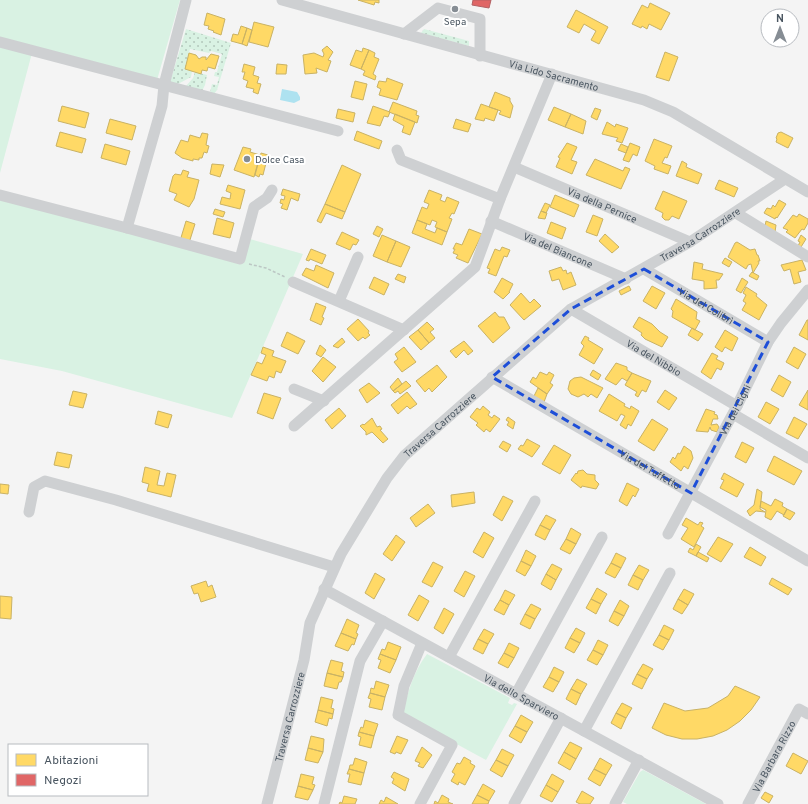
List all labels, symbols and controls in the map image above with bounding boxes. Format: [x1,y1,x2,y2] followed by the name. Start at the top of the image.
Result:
[450,4,460,14] marker: Sepa
[760,8,800,48] north arrow
[776,12,784,26] text: N
[444,16,466,29] place label: Sepa
[507,58,600,95] street label: Via Lido Sacramento
[242,154,252,164] marker: Dolce Casa
[255,154,304,167] place label: Dolce Casa
[565,185,639,227] street label: Via della Pernice
[658,205,743,266] street label: Traversa Carrozziere
[521,230,594,272] street label: Via del Biancone
[675,285,735,328] street label: Via del Colibrì
[623,338,683,380] street label: Via del Nibbio
[717,383,754,438] street label: Via dei Cigni
[402,390,480,461] street label: Traversa Carrozziere
[617,448,683,493] street label: Via del Tuffetto
[273,671,309,764] street label: Traversa Carrozziere
[481,672,561,724] street label: Via dello Sparviero
[750,719,800,795] street label: Via Barbara Rizzo
[8,744,148,796] legend
[44,753,98,769] text: Abitazioni
[44,773,82,789] text: Negozi

